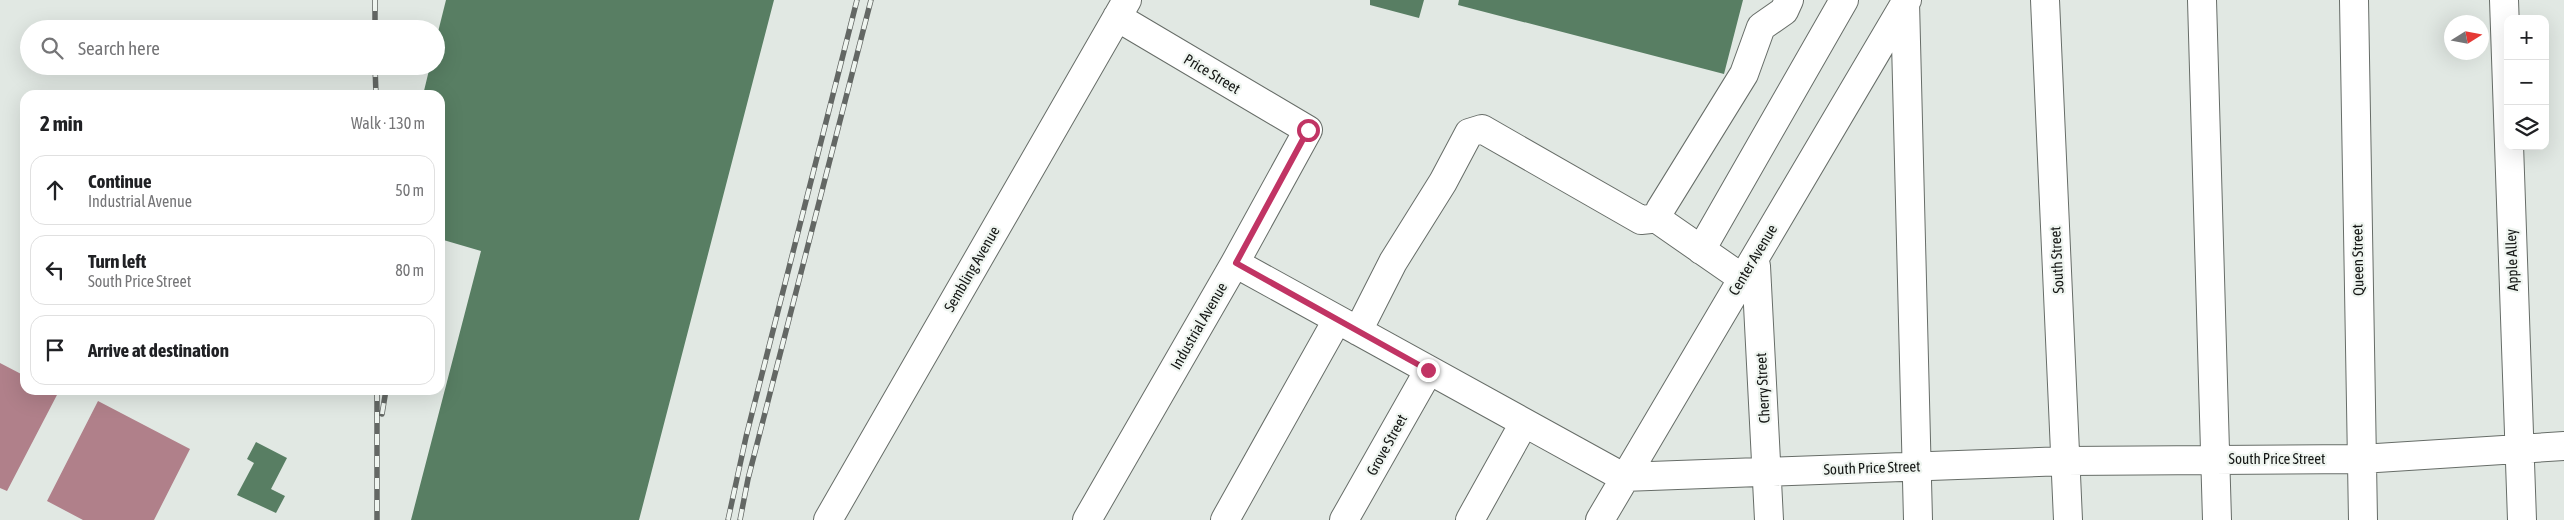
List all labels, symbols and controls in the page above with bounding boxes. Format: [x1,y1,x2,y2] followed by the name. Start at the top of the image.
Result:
[2444,15,2489,60] north arrow
[2504,15,2549,150] map controls
[2504,15,2549,60] button: +
[20,20,445,75] search box
[38,34,66,62] icon: search
[78,37,160,59] text: Search here
[1181,50,1243,97] street label: Price Street
[2504,60,2549,105] button: −
[2504,105,2549,150] button: layers
[40,111,83,135] text: 2 min
[351,114,425,132] text: Walk · 130 m
[1297,119,1320,142] route start
[88,170,152,192] text: Continue
[41,176,69,204] icon: ahead
[395,181,424,199] text: 50 m
[88,192,192,210] text: Industrial Avenue
[1725,221,1781,298] street label: Center Avenue
[940,223,1003,314] street label: Sembling Avenue
[2348,224,2367,296] street label: Queen Street
[2046,226,2067,294] street label: South Street
[2502,229,2521,291] street label: Apple Alley
[88,250,146,272] text: Turn left
[41,256,69,284] icon: left
[395,261,424,279] text: 80 m
[88,272,191,290] text: South Price Street
[1167,279,1230,372] street label: Industrial Avenue
[41,336,69,364] icon: arrive
[88,339,229,361] text: Arrive at destination
[1752,352,1773,424] street label: Cherry Street
[1417,359,1440,382] route end
[1363,411,1410,478] street label: Grove Street
[2229,450,2325,467] street label: South Price Street
[1823,457,1921,478] street label: South Price Street

